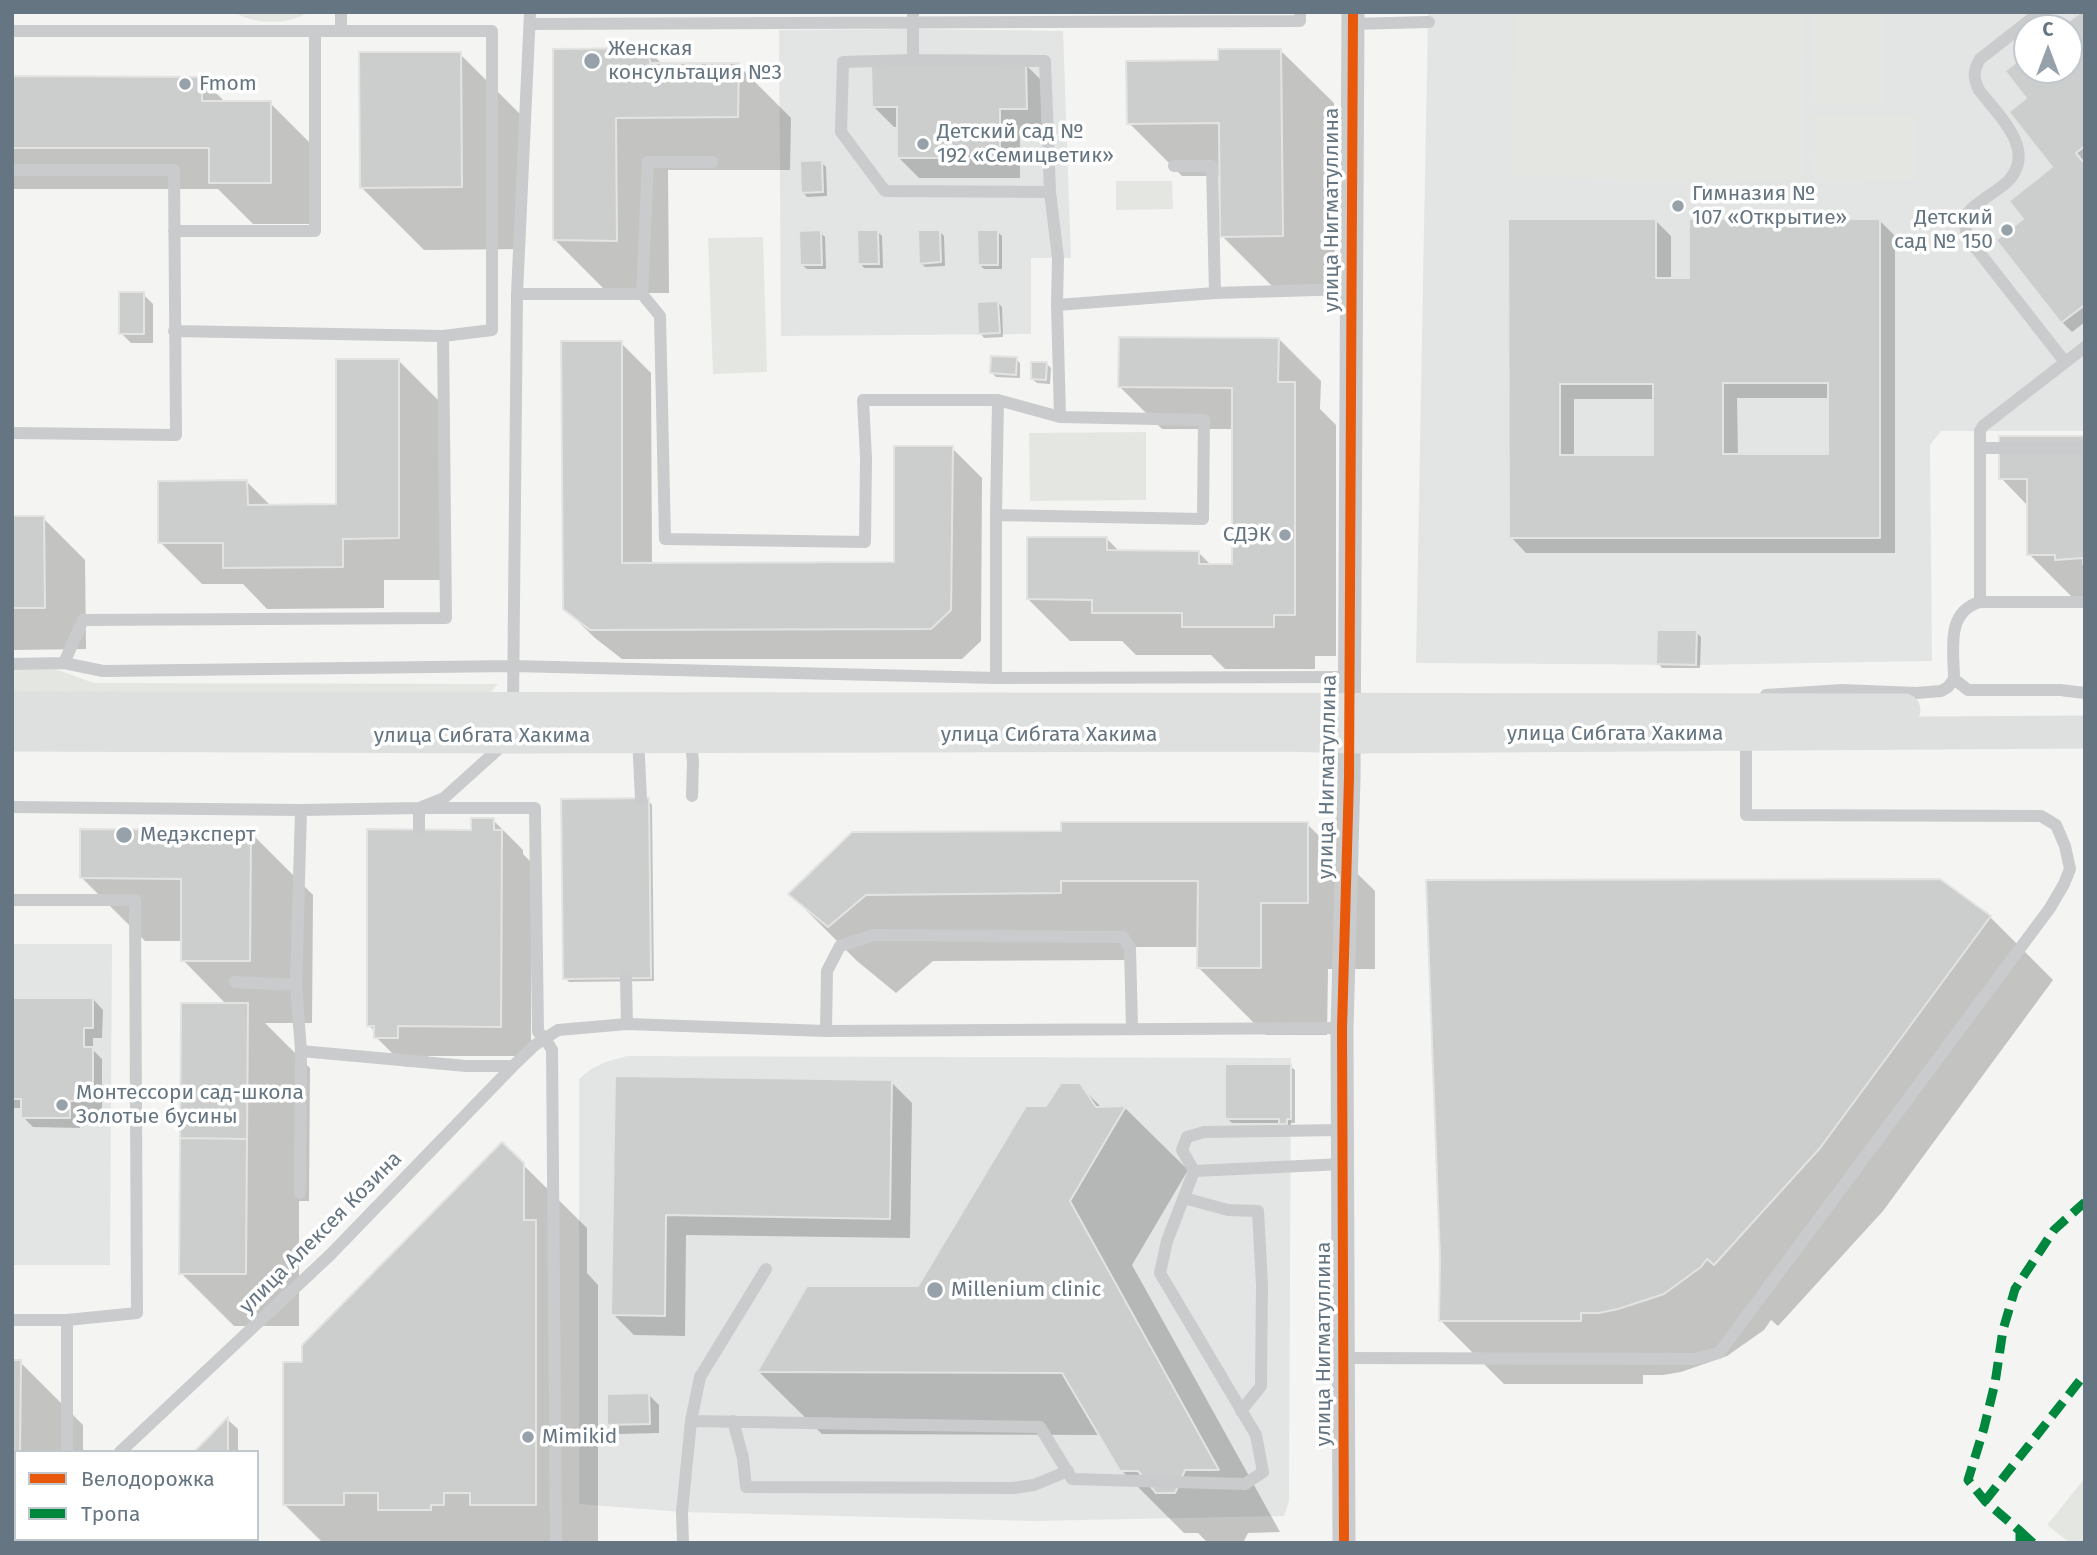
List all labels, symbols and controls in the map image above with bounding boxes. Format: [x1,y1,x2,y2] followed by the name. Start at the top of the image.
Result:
[2013,14,2083,84] north arrow
[2043,18,2053,41] text: С
[608,36,782,86] place label: Женская консультация №3
[582,51,602,71] marker: Женская консультация №3
[199,71,257,97] place label: Fmom
[177,76,193,92] marker: Fmom
[1319,108,1345,312] street label: улица Нигматуллина
[937,119,1114,169] place label: Детский сад № 192 «Семицветик»
[915,136,931,152] marker: Детский сад № 192 «Семицветик»
[1692,181,1847,231] place label: Гимназия № 107 «Открытие»
[1670,198,1686,214] marker: Гимназия № 107 «Открытие»
[1894,205,1993,255] place label: Детский сад № 150
[1999,222,2015,238] marker: Детский сад № 150
[1223,522,1271,548] place label: СДЭК
[1277,527,1293,543] marker: СДЭК
[1314,674,1342,880] street label: улица Нигматуллина
[1507,721,1723,747] street label: улица Сибгата Хакима
[941,722,1157,748] street label: улица Сибгата Хакима
[374,723,590,749] street label: улица Сибгата Хакима
[140,822,255,848] place label: Медэксперт
[114,825,134,845] marker: Медэксперт
[76,1080,304,1130] place label: Монтессори сад-школа Золотые бусины
[54,1097,70,1113] marker: Монтессори сад-школа Золотые бусины
[235,1147,407,1319] street label: улица Алексея Козина
[1311,1242,1337,1446] street label: улица Нигматуллина
[951,1277,1101,1303] place label: Millenium clinic
[925,1280,945,1300] marker: Millenium clinic
[542,1424,617,1450] place label: Mimikid
[520,1429,536,1445] marker: Mimikid
[14,1450,259,1541] legend
[81,1466,215,1492] text: Велодорожка
[81,1501,140,1527] text: Тропа

